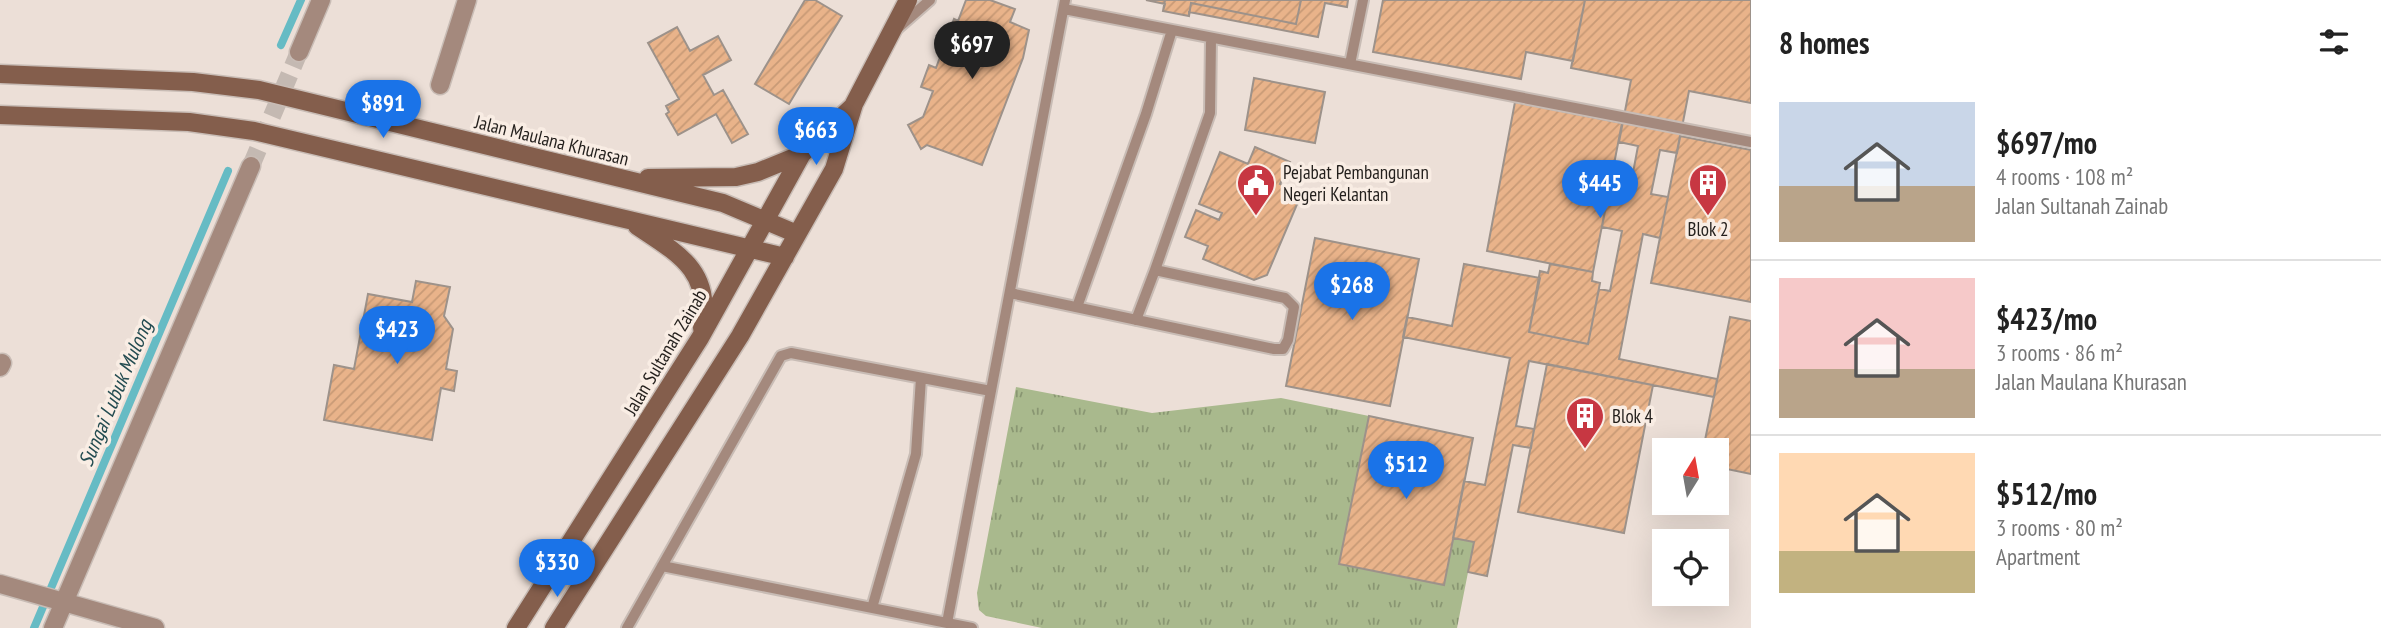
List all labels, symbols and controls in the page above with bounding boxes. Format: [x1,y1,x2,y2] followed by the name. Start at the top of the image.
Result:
[931,22,1013,81] pin: $697
[1779,23,1870,62] text: 8 homes
[2315,23,2353,61] icon: filters
[950,29,994,58] text: $697
[342,80,424,140] pin: $891
[361,88,405,117] text: $891
[775,108,857,167] pin: $663
[472,109,631,171] street label: Jalan Maulana Khurasan
[794,115,838,144] text: $663
[1996,123,2097,162] text: $697/mo
[1835,130,1919,214] icon: home
[1283,160,1429,206] place label: Pejabat Pembangunan Negeri Kelantan
[1559,160,1641,220] pin: $445
[1235,162,1277,217] public building icon: Pejabat Pembangunan Negeri Kelantan
[1687,162,1729,217] building icon: Blok 2
[1996,162,2133,191] text: 4 rooms · 108 m²
[1578,168,1622,197] text: $445
[1996,191,2168,220] text: Jalan Sultanah Zainab
[1687,217,1729,241] place label: Blok 2
[1311,262,1393,322] pin: $268
[1330,270,1374,299] text: $268
[618,285,712,420] street label: Jalan Sultanah Zainab
[1996,299,2097,338] text: $423/mo
[356,306,438,366] pin: $423
[1835,306,1919,390] icon: home
[72,314,159,470] water label: Sungai Lubuk Mulong
[375,314,419,343] text: $423
[1996,338,2123,367] text: 3 rooms · 86 m²
[1996,367,2187,396] text: Jalan Maulana Khurasan
[1564,395,1606,450] building icon: Blok 4
[1612,404,1654,428] place label: Blok 4
[1652,438,1729,514] north arrow
[1652,438,1729,606] map controls
[1365,442,1447,501] pin: $512
[1384,449,1428,478] text: $512
[1996,474,2097,513] text: $512/mo
[1835,481,1919,565] icon: home
[1996,513,2123,542] text: 3 rooms · 80 m²
[1652,529,1729,606] button: locate
[516,540,598,599] pin: $330
[1996,542,2080,571] text: Apartment
[535,547,579,576] text: $330

